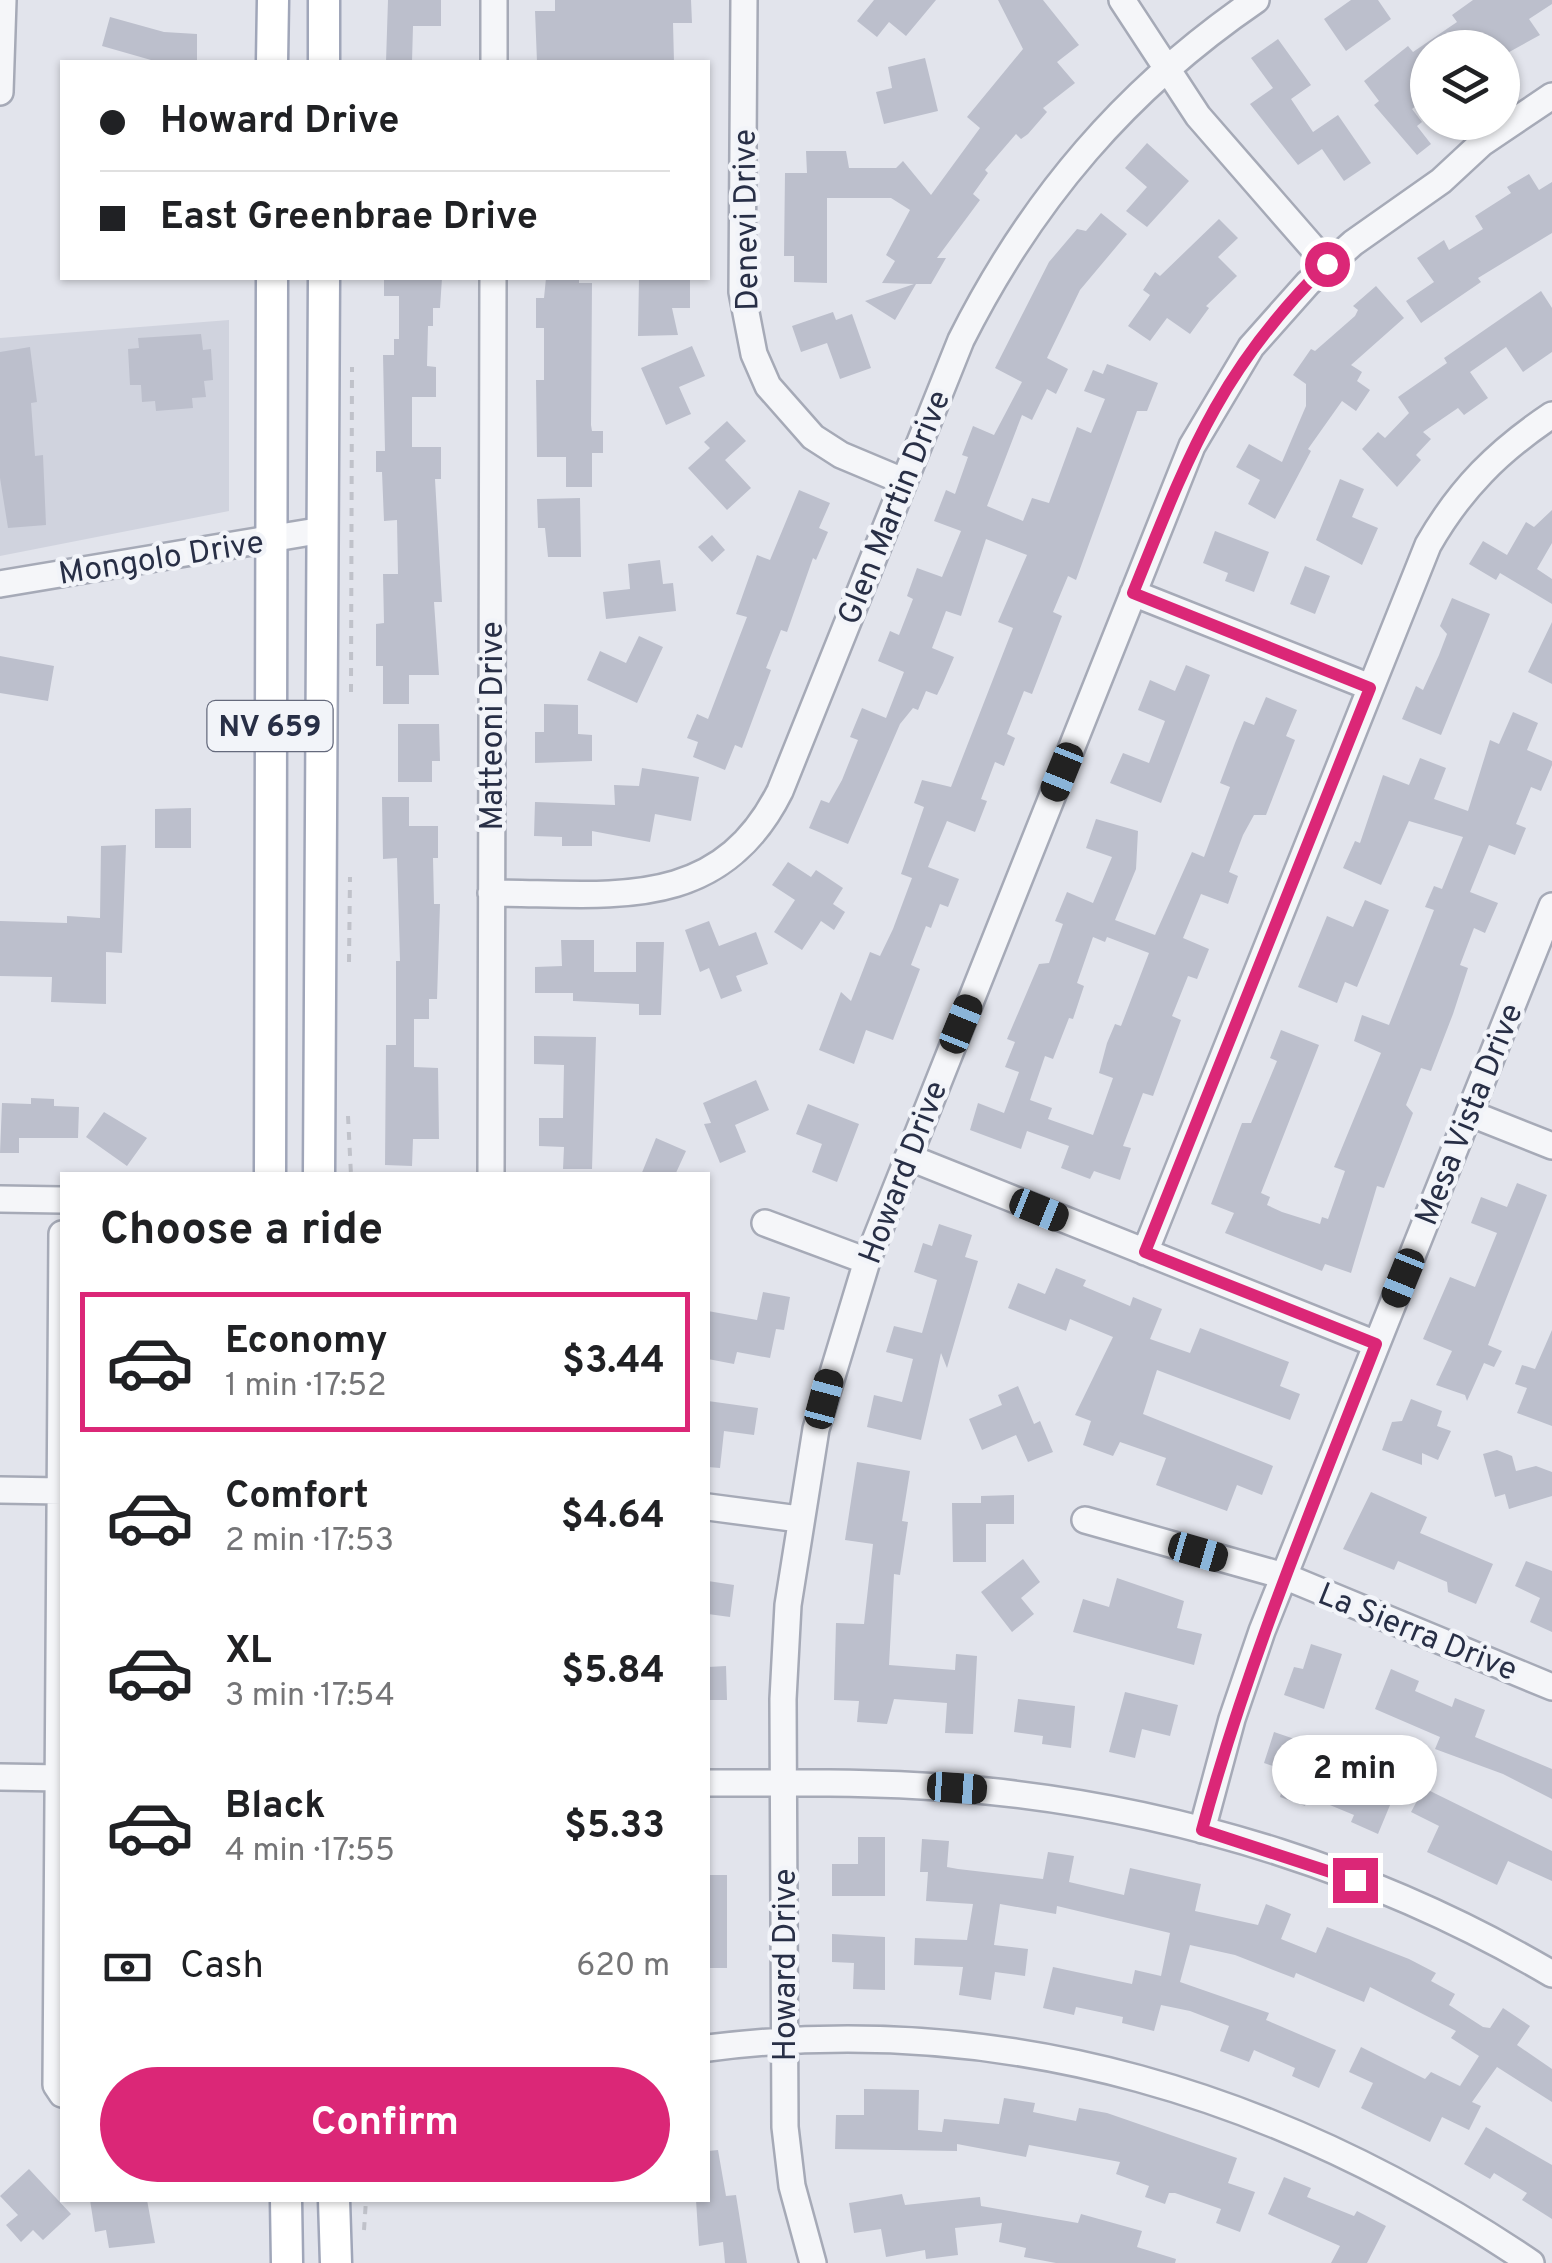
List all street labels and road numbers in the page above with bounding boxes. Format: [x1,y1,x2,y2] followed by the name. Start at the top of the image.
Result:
[726,129,770,311] street label: Denevi Drive
[831,385,961,631] street label: Glen Martin Drive
[56,524,267,596] street label: Mongolo Drive
[474,621,514,831] street label: Matteoni Drive
[208,701,332,751] road number: NV 659
[1408,998,1534,1232] street label: Mesa Vista Drive
[852,1076,958,1270] street label: Howard Drive
[1311,1576,1522,1692] street label: La Sierra Drive
[767,1869,807,2061] street label: Howard Drive

